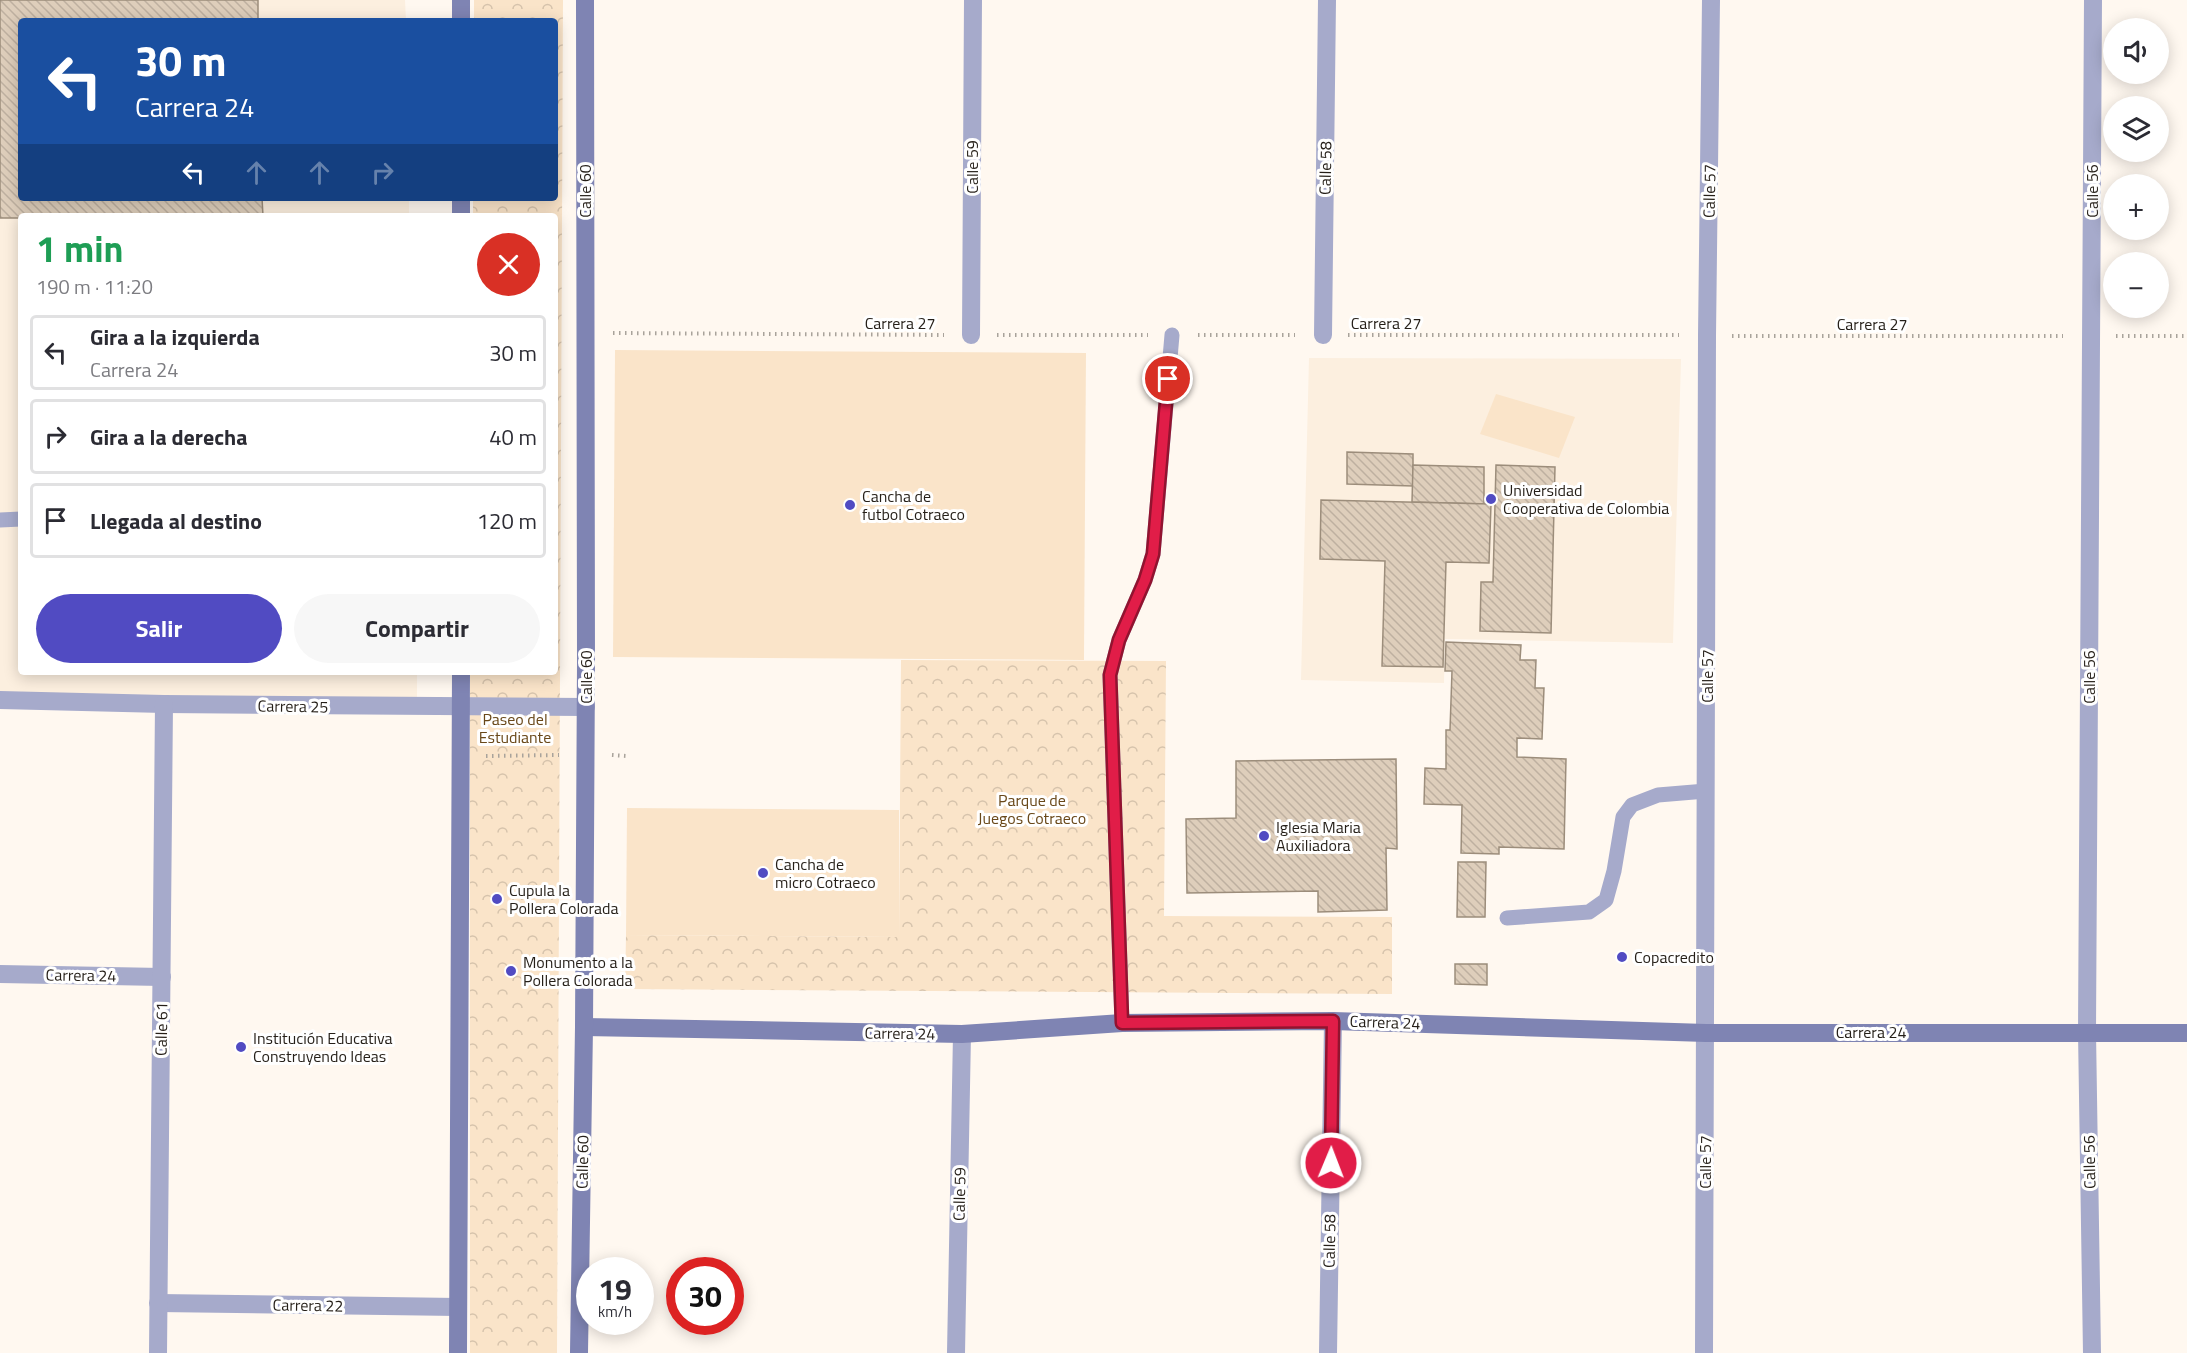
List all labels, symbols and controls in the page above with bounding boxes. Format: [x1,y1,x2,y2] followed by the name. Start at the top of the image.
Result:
[2103,18,2169,318] map controls
[2103,18,2169,84] button: sound
[135,28,227,92] text: 30 m
[36,42,114,120] icon: left
[135,86,254,127] text: Carrera 24
[2103,96,2169,162] button: layers
[960,140,984,194] street label: Calle 59
[1313,141,1337,195] street label: Calle 58
[177,156,210,189] icon: left
[240,156,273,189] icon: ahead
[303,156,336,189] icon: ahead
[366,156,399,189] icon: right
[573,164,597,218] street label: Calle 60
[1697,164,1721,218] street label: Calle 57
[2080,164,2104,218] street label: Calle 56
[2103,174,2169,240] button: +
[36,221,123,276] text: 1 min
[477,233,540,296] button: close
[2103,252,2169,318] button: −
[36,271,153,302] text: 190 m · 11:20
[865,311,935,335] street label: Carrera 27
[1351,311,1421,335] street label: Carrera 27
[1837,312,1907,336] street label: Carrera 27
[90,320,260,354] text: Gira a la izquierda
[39,336,72,369] icon: left
[489,336,537,370] text: 30 m
[1142,353,1193,404] pin
[90,354,178,385] text: Carrera 24
[1151,362,1184,395] icon: arrive
[39,420,72,453] icon: right
[90,420,247,454] text: Gira a la derecha
[489,420,537,454] text: 40 m
[1503,478,1669,520] place label: Universidad Cooperativa de Colombia
[862,484,965,526] place label: Cancha de futbol Cotraeco
[1484,492,1498,506] marker: Universidad Cooperativa de Colombia
[843,498,857,512] marker: Cancha de futbol Cotraeco
[39,504,72,537] icon: arrive
[90,504,262,538] text: Llegada al destino
[477,504,537,538] text: 120 m
[36,594,282,663] button: Salir
[294,594,540,663] button: Compartir
[1695,649,1719,703] street label: Calle 57
[574,650,598,704] street label: Calle 60
[2077,650,2101,704] street label: Calle 56
[257,693,329,719] street label: Carrera 25
[479,707,551,749] park label: Paseo del Estudiante
[978,788,1086,830] park label: Parque de Juegos Cotraeco
[1276,815,1361,857] place label: Iglesia Maria Auxiliadora
[1257,829,1271,843] marker: Iglesia Maria Auxiliadora
[775,852,876,894] place label: Cancha de micro Cotraeco
[756,866,770,880] marker: Cancha de micro Cotraeco
[509,878,619,920] place label: Cupula la Pollera Colorada
[490,892,504,906] marker: Cupula la Pollera Colorada
[1634,945,1714,969] place label: Copacredito
[523,950,633,992] place label: Monumento a la Pollera Colorada
[1615,950,1629,964] marker: Copacredito
[45,962,117,988] street label: Carrera 24
[504,964,518,978] marker: Monumento a la Pollera Colorada
[149,1002,173,1056] street label: Calle 61
[1349,1009,1421,1035] street label: Carrera 24
[864,1020,936,1046] street label: Carrera 24
[1836,1020,1906,1044] street label: Carrera 24
[253,1026,393,1068] place label: Institución Educativa Construyendo Ideas
[234,1040,248,1054] marker: Institución Educativa Construyendo Ideas
[1299,1131,1363,1195] position arrow
[570,1135,594,1189] street label: Calle 60
[1693,1135,1717,1189] street label: Calle 57
[2077,1135,2101,1189] street label: Calle 56
[947,1167,971,1221] street label: Calle 59
[1317,1214,1341,1268] street label: Calle 58
[666,1257,744,1335] speed limit sign: 30
[598,1266,632,1312] text: 19
[272,1292,344,1318] street label: Carrera 22
[598,1300,632,1323] text: km/h

